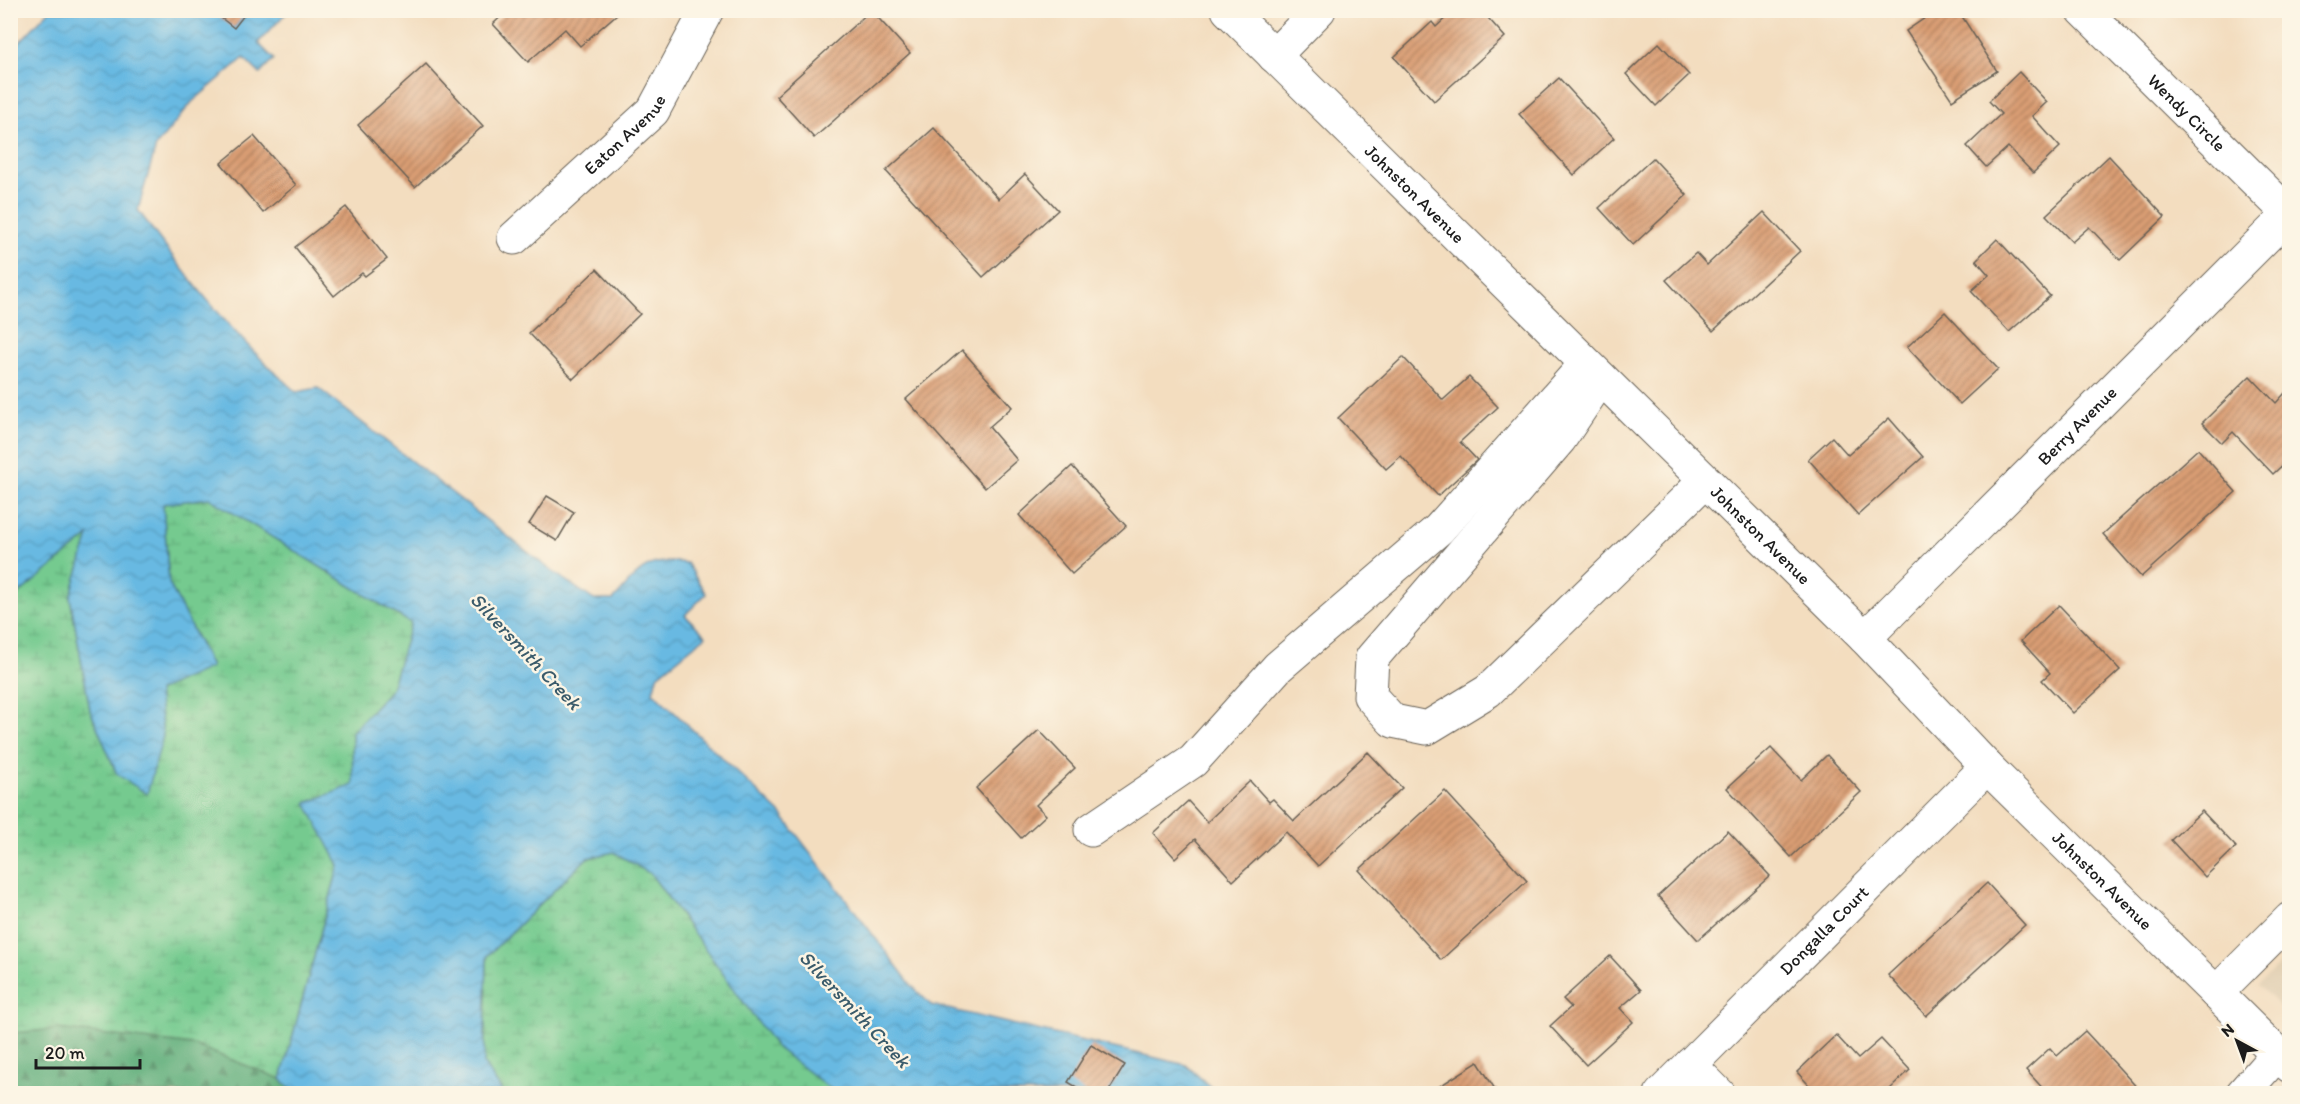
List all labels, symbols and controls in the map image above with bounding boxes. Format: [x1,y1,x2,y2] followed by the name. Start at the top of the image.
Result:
[2143,69,2230,156] street label: Wendy Circle
[580,91,671,179] street label: Eaton Avenue
[1360,140,1469,248] street label: Johnston Avenue
[2033,382,2121,470] street label: Berry Avenue
[1706,481,1815,589] street label: Johnston Avenue
[466,587,588,716] water label: Silversmith Creek
[2048,827,2157,935] street label: Johnston Avenue
[1775,881,1873,980] street label: Dongalla Court
[795,945,917,1074] water label: Silversmith Creek
[2207,1011,2267,1071] north arrow
[2217,1019,2238,1041] text: N
[36,1032,140,1070] scale bar
[45,1042,85,1064] text: 20 m

